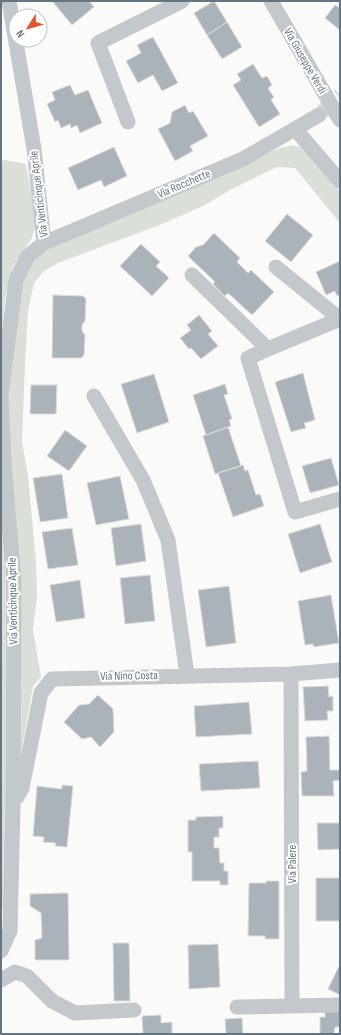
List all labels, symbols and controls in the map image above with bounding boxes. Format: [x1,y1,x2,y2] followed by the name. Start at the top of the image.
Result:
[8,8,48,48] north arrow
[280,25,330,97] street label: Via Giuseppe Verdi
[13,27,27,40] text: N
[26,150,52,238] street label: Via Venticinque Aprile
[155,166,213,202] street label: Via Rocchette
[5,557,21,645] street label: Via Venticinque Aprile
[100,668,158,684] street label: Via Nino Costa
[285,844,300,883] street label: Via Palere

